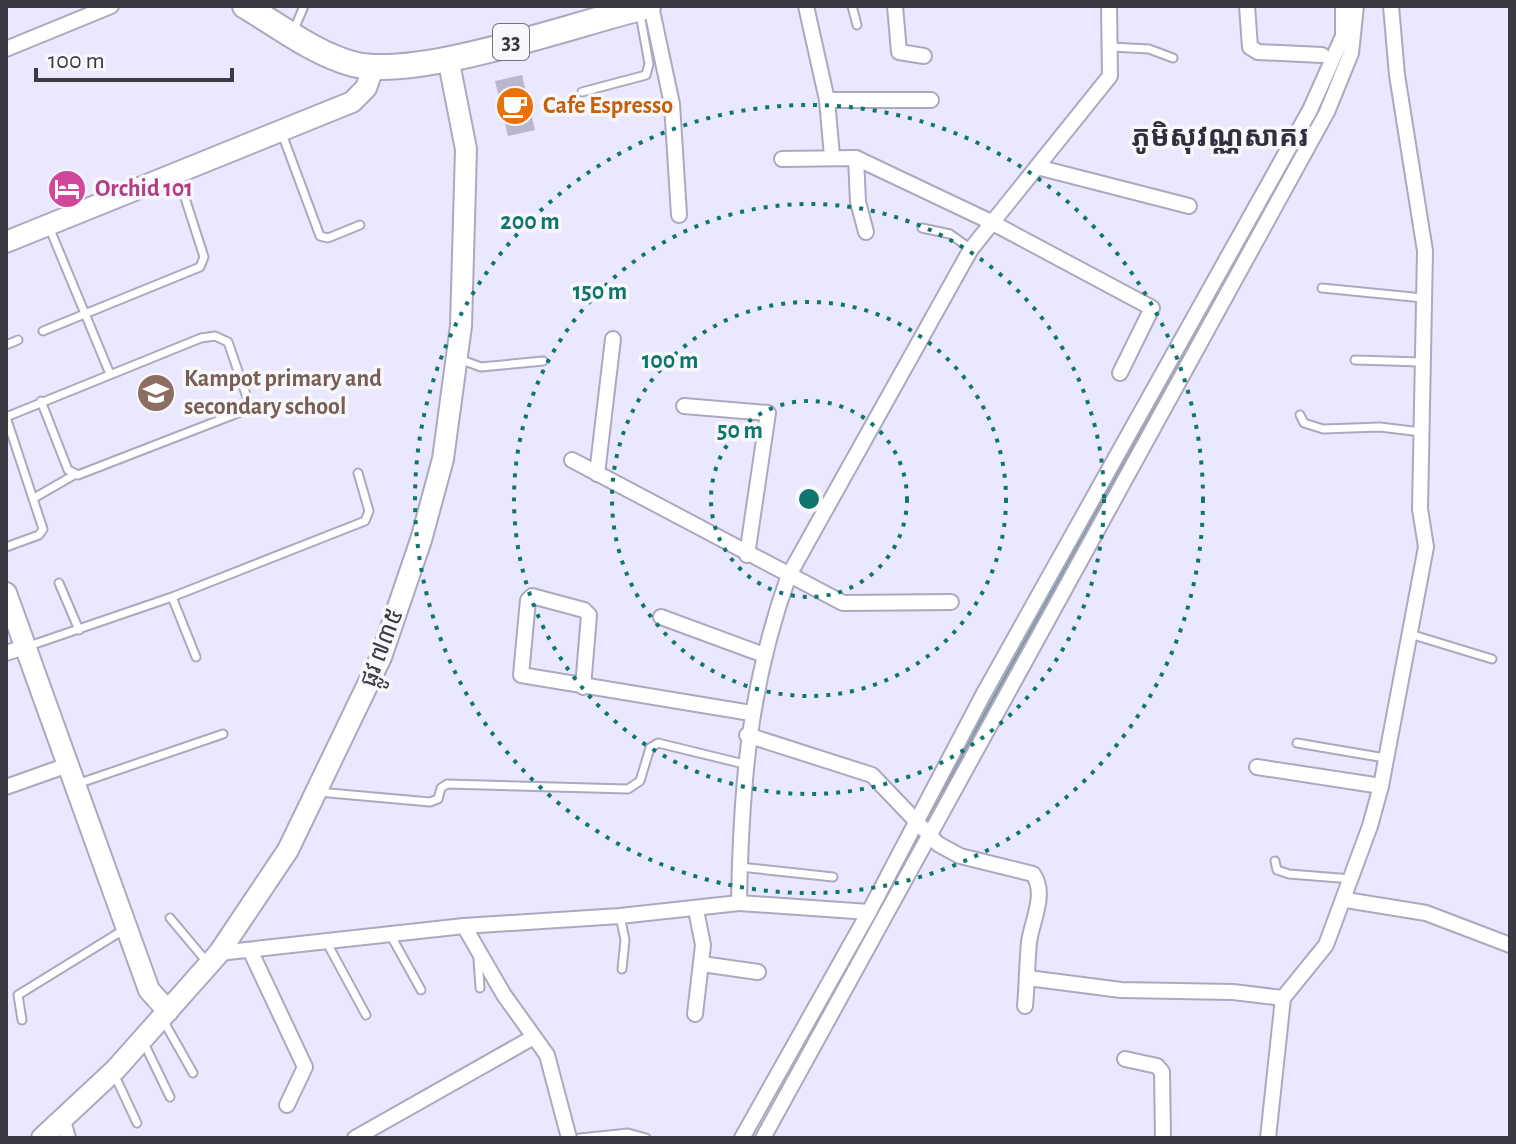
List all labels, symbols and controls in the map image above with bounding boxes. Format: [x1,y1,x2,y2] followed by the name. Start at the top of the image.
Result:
[493,24,529,60] road number: 33
[36,32,232,82] scale bar
[48,49,105,73] text: 100 m
[494,85,536,127] cafe icon: Cafe Espresso
[543,94,673,118] place label: Cafe Espresso
[1132,121,1308,154] district label: ភូមិសុវណ្ណសាគរ
[46,168,88,210] hotel icon: Orchid 101
[95,177,193,201] place label: Orchid 101
[500,210,560,234] text: 200 m
[573,280,627,304] text: 150 m
[642,349,698,373] text: 100 m
[184,367,382,419] place label: Kampot primary and secondary school
[135,372,177,414] school or university icon: Kampot primary and secondary school
[717,419,763,443] text: 50 m
[795,485,823,513] centre of rings
[356,606,416,694] street label: ផ្លូវ ៧៣៥

